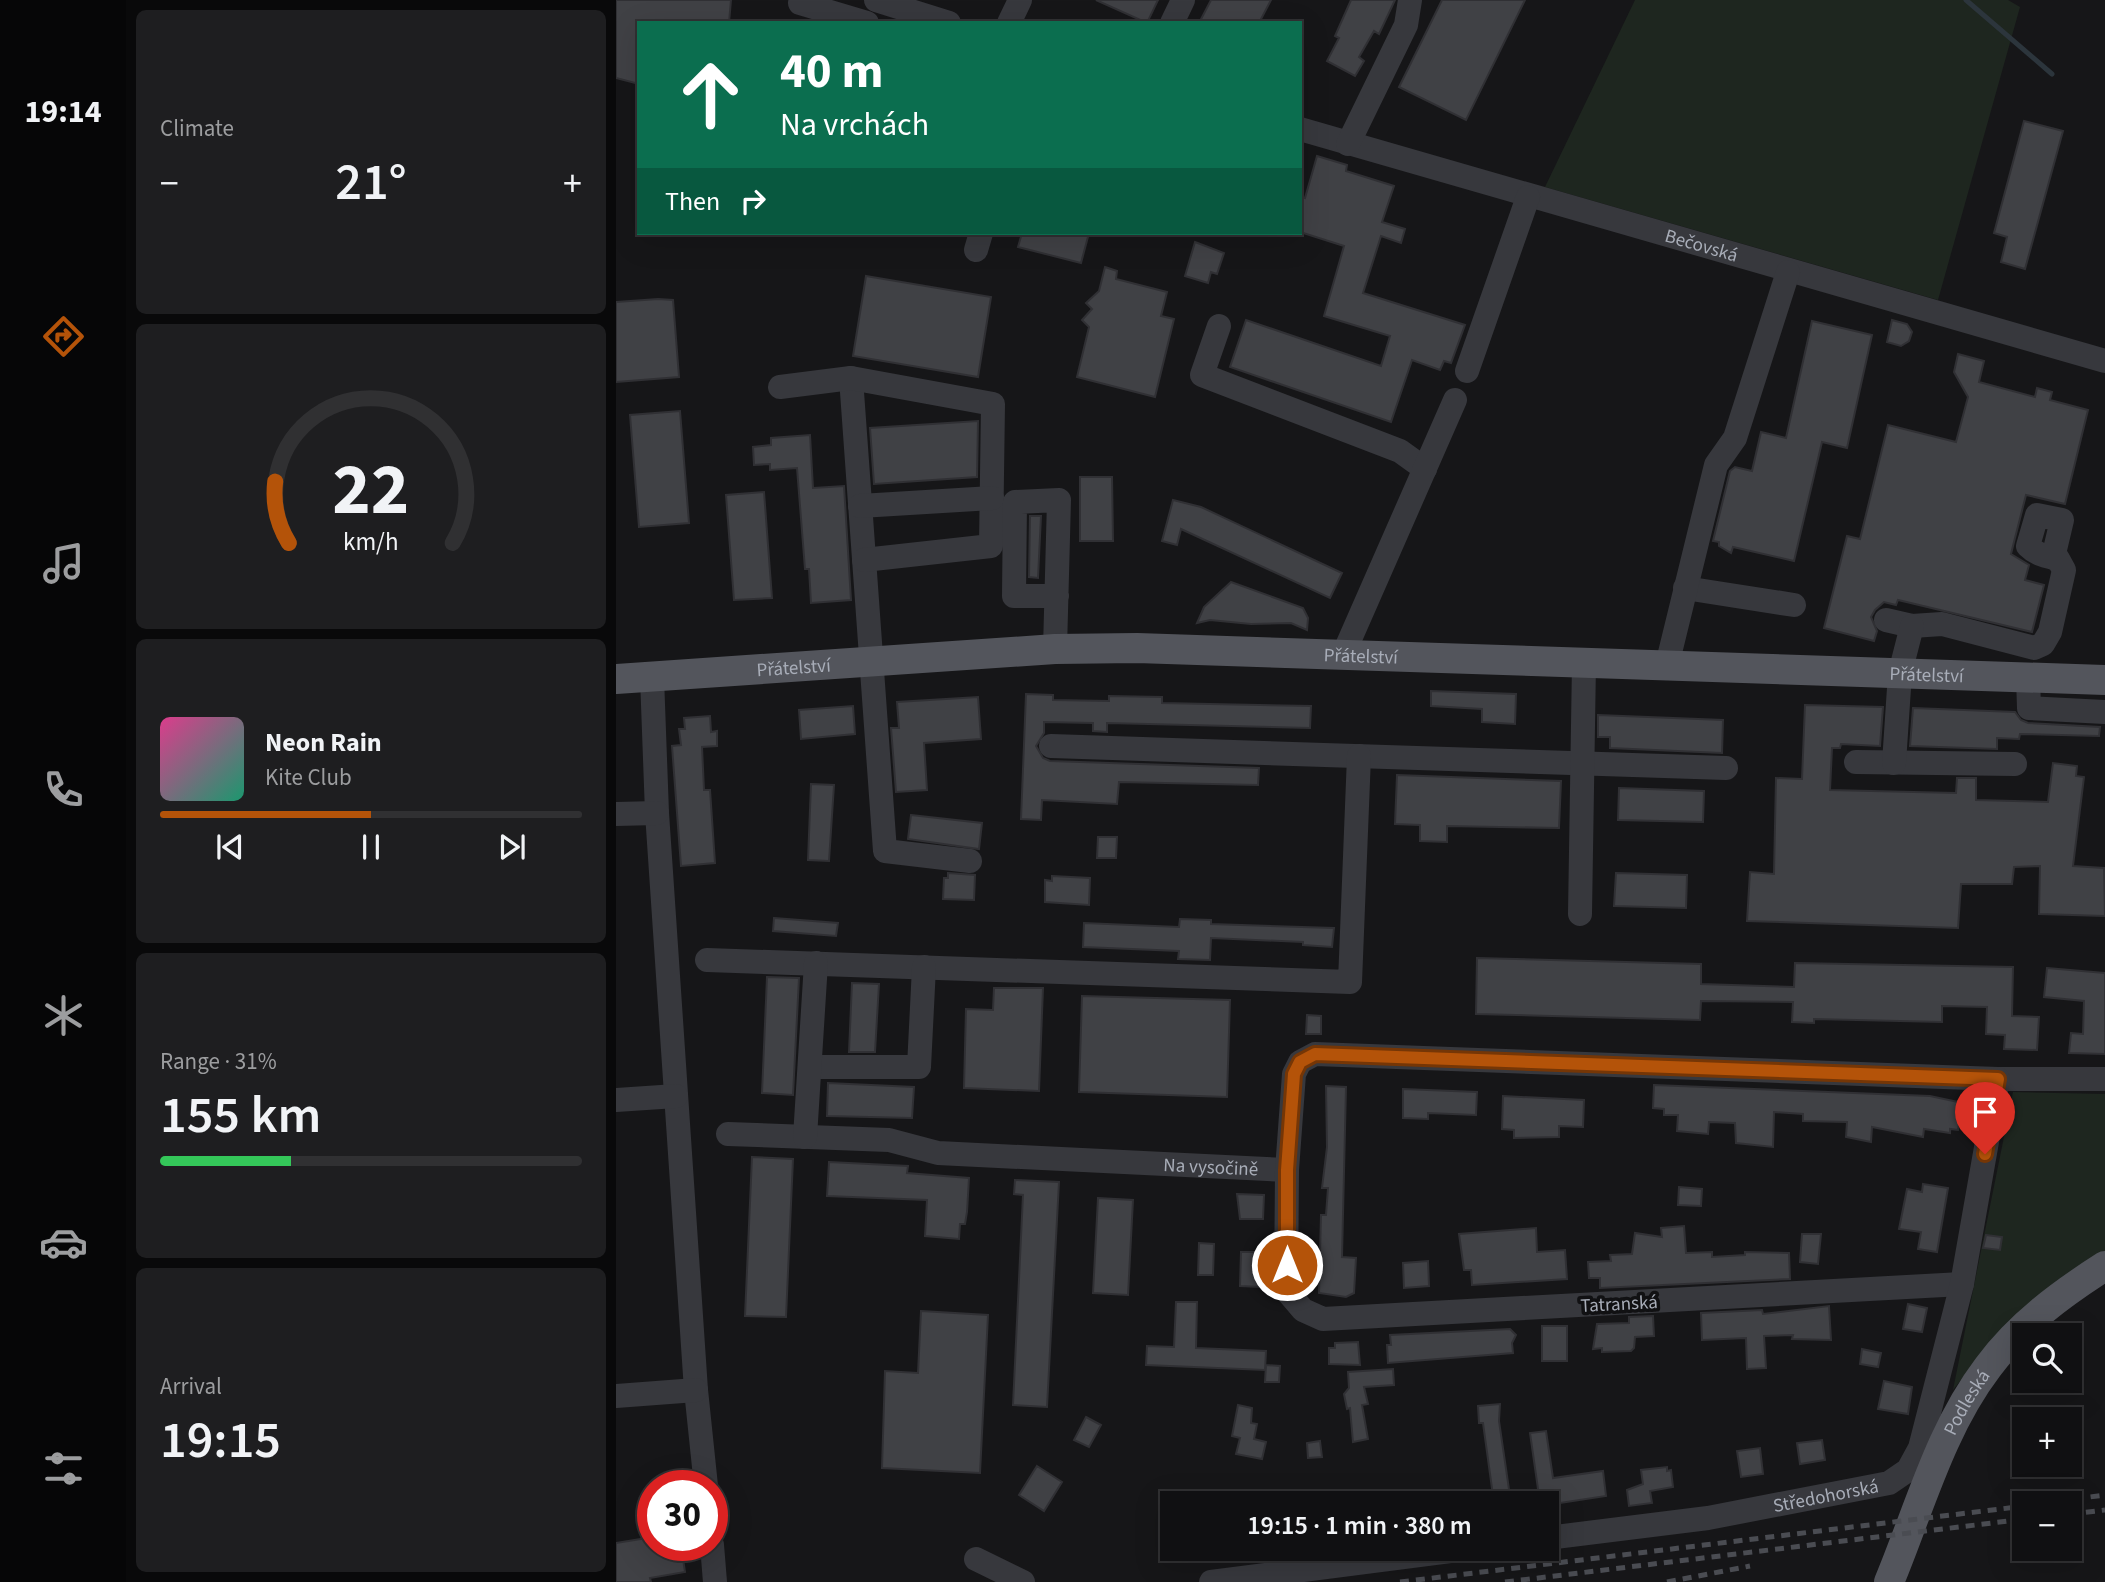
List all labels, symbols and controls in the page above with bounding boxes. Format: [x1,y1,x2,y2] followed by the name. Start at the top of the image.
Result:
[780,37,884,107] text: 40 m
[665,49,756,140] icon: ahead
[24,89,102,135] text: 19:14
[780,102,929,148] text: Na vrchách
[160,112,234,145] text: Climate
[335,146,407,220] text: 21°
[160,157,179,211] text: −
[563,157,582,211] text: +
[734,182,772,220] icon: right
[665,183,720,220] text: Then
[1662,223,1741,270] street label: Bečovská
[39,312,88,361] icon: directions
[333,438,409,542] text: 22
[343,523,399,559] text: km/h
[39,539,88,588] icon: music
[1323,642,1400,672] street label: Přátelství
[756,652,833,684] street label: Přátelství
[1889,661,1965,690] street label: Přátelství
[265,724,382,761] text: Neon Rain
[265,761,352,794] text: Kite Club
[39,765,88,814] icon: phone
[211,828,249,866] icon: previous
[352,828,390,866] icon: pause
[493,828,531,866] icon: next
[39,991,88,1040] icon: climate
[160,1045,277,1078] text: Range · 31%
[160,1079,321,1153] text: 155 km
[1955,1082,2015,1154] pin
[1966,1093,2004,1131] icon: arrive
[1163,1152,1259,1184] street label: Na vysočině
[39,1218,88,1267] icon: car
[1250,1228,1324,1302] position arrow
[1580,1289,1658,1320] street label: Tatranská
[2012,1323,2082,1561] map controls
[2012,1323,2082,1393] button: search
[1937,1364,1997,1440] street label: Podleská
[160,1370,222,1403] text: Arrival
[160,1404,281,1478] text: 19:15
[2012,1407,2082,1477] button: +
[39,1444,88,1493] icon: filters
[637,1470,728,1561] speed limit sign: 30
[1771,1473,1881,1520] street label: Středohorská
[2012,1491,2082,1561] button: −
[1247,1507,1472,1544] text: 19:15 · 1 min · 380 m

